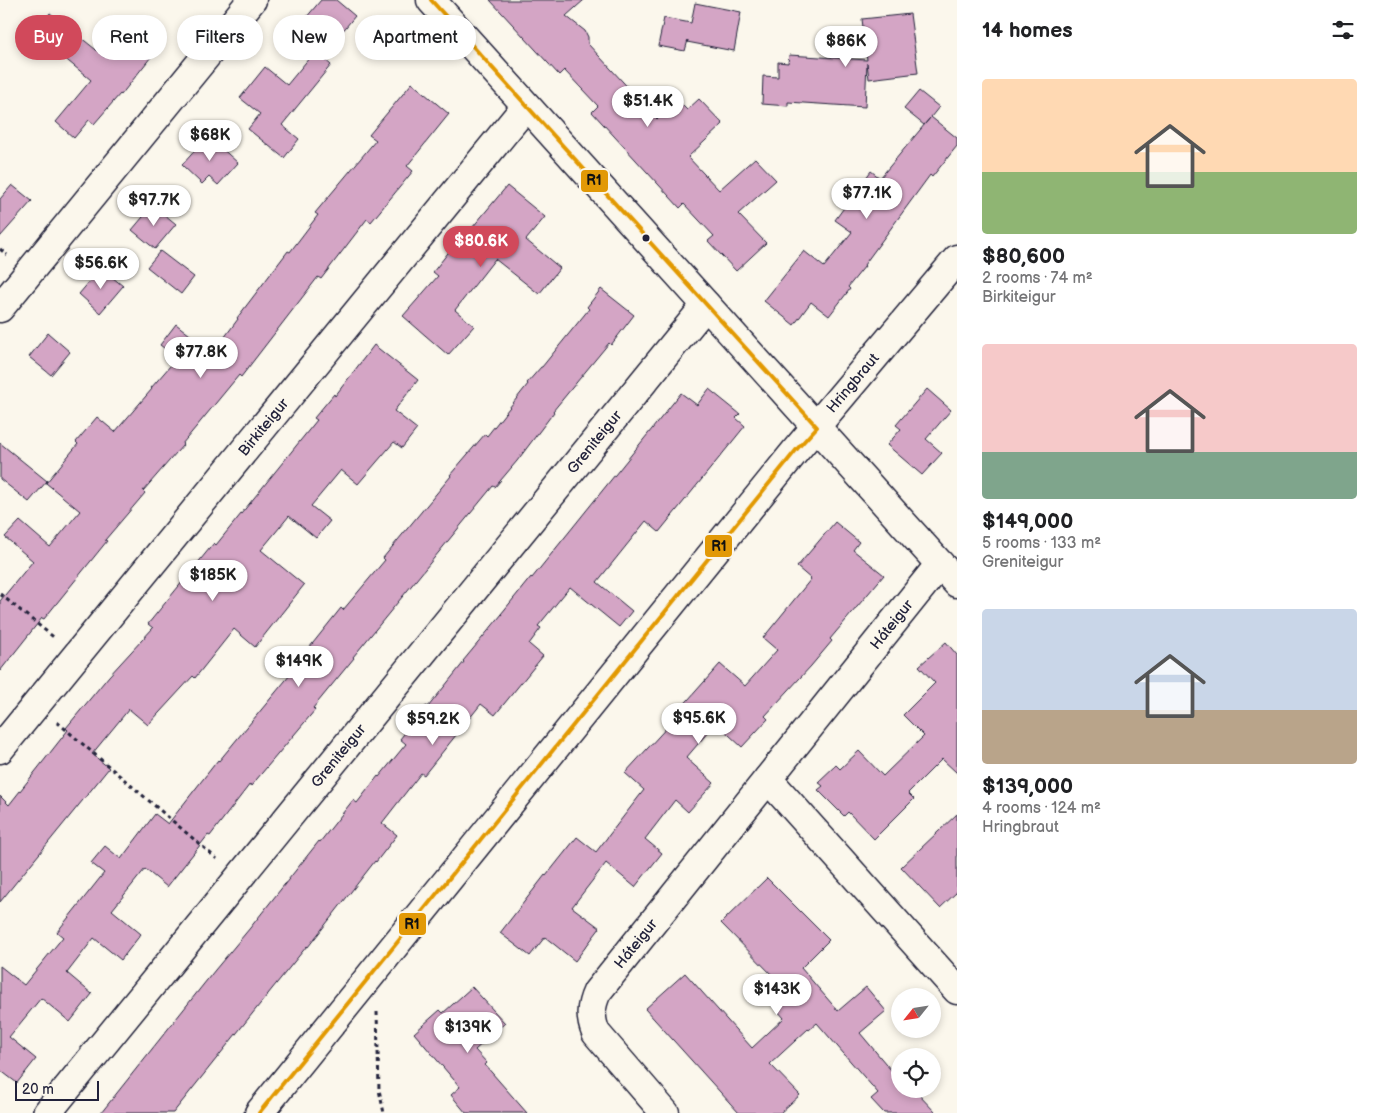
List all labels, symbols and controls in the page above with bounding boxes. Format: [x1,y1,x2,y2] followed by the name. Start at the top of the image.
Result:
[15,15,82,60] chip: Buy
[92,15,167,60] chip: Rent
[177,15,263,60] chip: Filters
[273,15,345,60] chip: New
[355,15,476,60] chip: Apartment
[1329,16,1357,44] icon: filters
[982,18,1073,43] text: 14 homes
[816,26,876,68] pin: $86K
[826,32,866,51] text: $86K
[607,86,689,128] pin: $51.4K
[623,92,673,111] text: $51.4K
[1125,111,1215,201] icon: home
[180,120,240,162] pin: $68K
[190,126,230,145] text: $68K
[580,169,609,193] line badge: R1
[586,172,602,189] text: R1
[826,178,908,220] pin: $77.1K
[113,184,195,227] pin: $97.7K
[842,184,892,203] text: $77.1K
[128,191,180,210] text: $97.7K
[440,226,522,268] pin: $80.6K
[454,232,508,251] text: $80.6K
[641,233,651,243] unlabelled marker
[982,244,1065,269] text: $80,600
[60,248,142,290] pin: $56.6K
[74,254,128,273] text: $56.6K
[982,269,1093,288] text: 2 rooms · 74 m²
[982,288,1056,307] text: Birkiteigur
[160,336,242,379] pin: $77.8K
[175,343,227,362] text: $77.8K
[822,349,883,417] street label: Hringbraut
[1125,376,1215,466] icon: home
[234,394,293,460] street label: Birkiteigur
[563,406,626,477] street label: Greniteigur
[982,509,1073,534] text: $149,000
[704,534,733,558] line badge: R1
[982,534,1101,553] text: 5 rooms · 133 m²
[711,538,727,555] text: R1
[982,553,1063,572] text: Greniteigur
[178,560,248,602] pin: $185K
[189,566,237,585] text: $185K
[866,595,918,653] street label: Háteigur
[1125,641,1215,731] icon: home
[264,646,334,688] pin: $149K
[276,652,322,671] text: $149K
[658,702,740,745] pin: $95.6K
[392,704,474,746] pin: $59.2K
[672,709,726,728] text: $95.6K
[406,710,460,729] text: $59.2K
[307,720,370,791] street label: Greniteigur
[982,774,1073,799] text: $139,000
[982,799,1101,818] text: 4 rooms · 124 m²
[982,818,1059,837] text: Hringbraut
[398,912,427,936] line badge: R1
[610,914,662,972] street label: Háteigur
[404,916,420,933] text: R1
[742,974,812,1016] pin: $143K
[754,980,800,999] text: $143K
[891,988,941,1038] north arrow
[891,988,941,1098] map controls
[433,1012,503,1054] pin: $139K
[445,1018,491,1037] text: $139K
[891,1048,941,1098] button: locate
[15,1078,99,1101] scale bar
[22,1081,54,1098] text: 20 m

